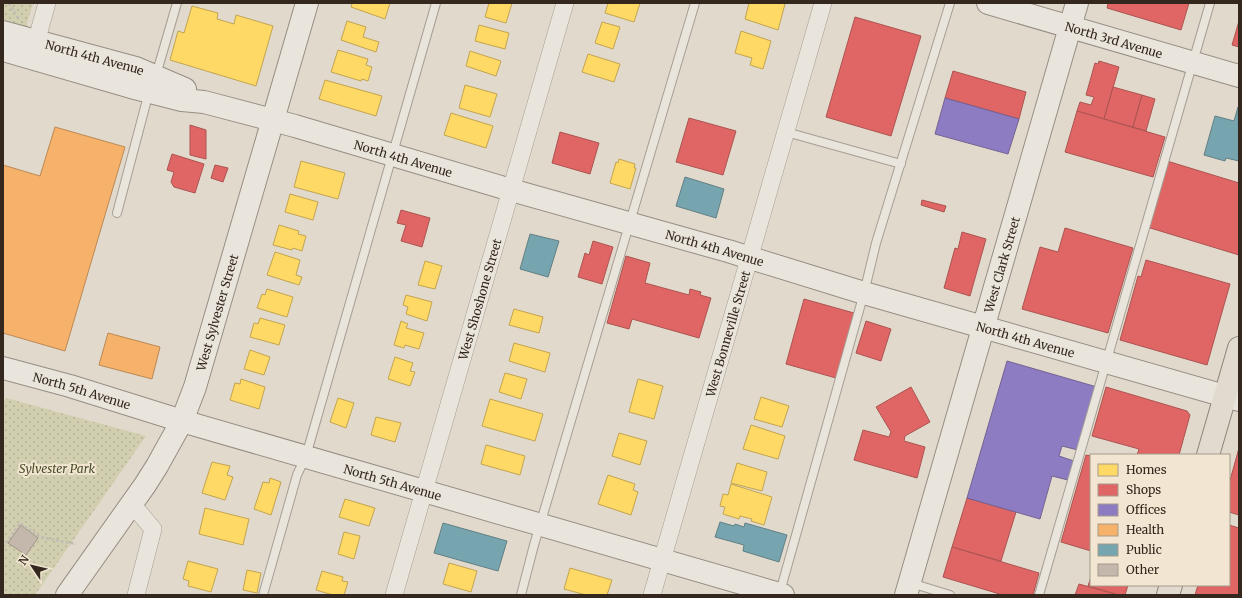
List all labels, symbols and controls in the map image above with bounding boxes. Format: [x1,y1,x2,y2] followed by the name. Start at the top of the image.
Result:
[1063,18,1164,61] street label: North 3rd Avenue
[44,36,146,78] street label: North 4th Avenue
[352,136,454,180] street label: North 4th Avenue
[980,214,1023,315] street label: West Clark Street
[664,226,766,269] street label: North 4th Avenue
[455,236,504,362] street label: West Shoshone Street
[192,252,241,373] street label: West Sylvester Street
[702,269,753,399] street label: West Bonneville Street
[974,318,1076,360] street label: North 4th Avenue
[31,369,133,412] street label: North 5th Avenue
[1090,454,1230,586] legend
[19,461,95,476] park label: Sylvester Park
[342,461,443,503] street label: North 5th Avenue
[1126,462,1167,477] text: Homes
[1126,482,1161,497] text: Shops
[1126,502,1166,517] text: Offices
[1126,522,1164,537] text: Health
[1126,542,1162,557] text: Public
[12,546,52,586] north arrow
[16,552,32,568] text: N
[1126,562,1160,577] text: Other

